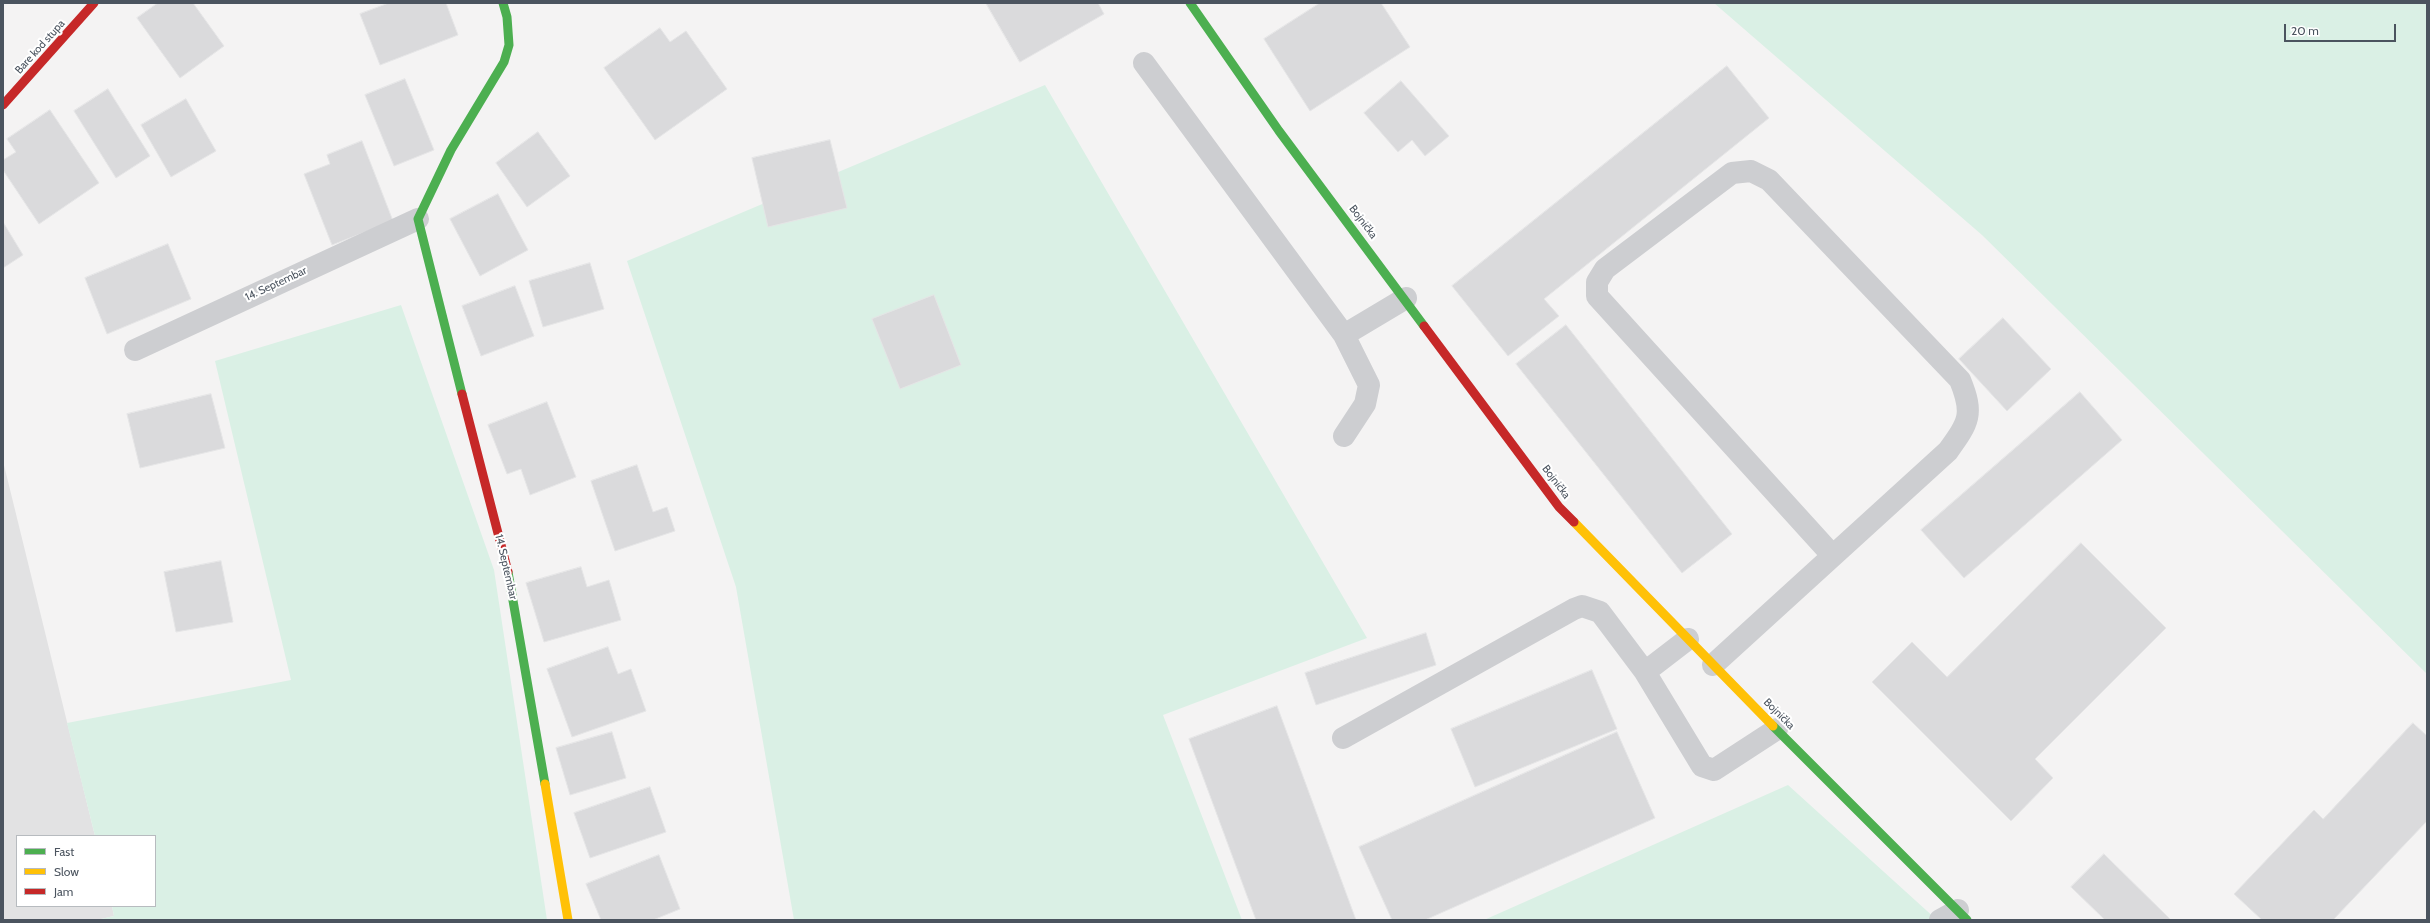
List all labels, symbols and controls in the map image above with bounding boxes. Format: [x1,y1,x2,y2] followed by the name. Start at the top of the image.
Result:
[2286,16,2398,42] scale bar
[12,17,68,77] street label: Bare kod stupa
[2291,23,2319,38] text: 20 m
[1346,203,1380,241] street label: Bojnička
[243,264,309,304] street label: 14. Septembar
[1539,463,1573,501] street label: Bojnička
[492,533,520,601] street label: 14. Septembar
[1761,696,1797,732] street label: Bojnička
[16,835,156,907] legend
[54,844,74,859] text: Fast
[54,864,79,879] text: Slow
[54,884,73,899] text: Jam

